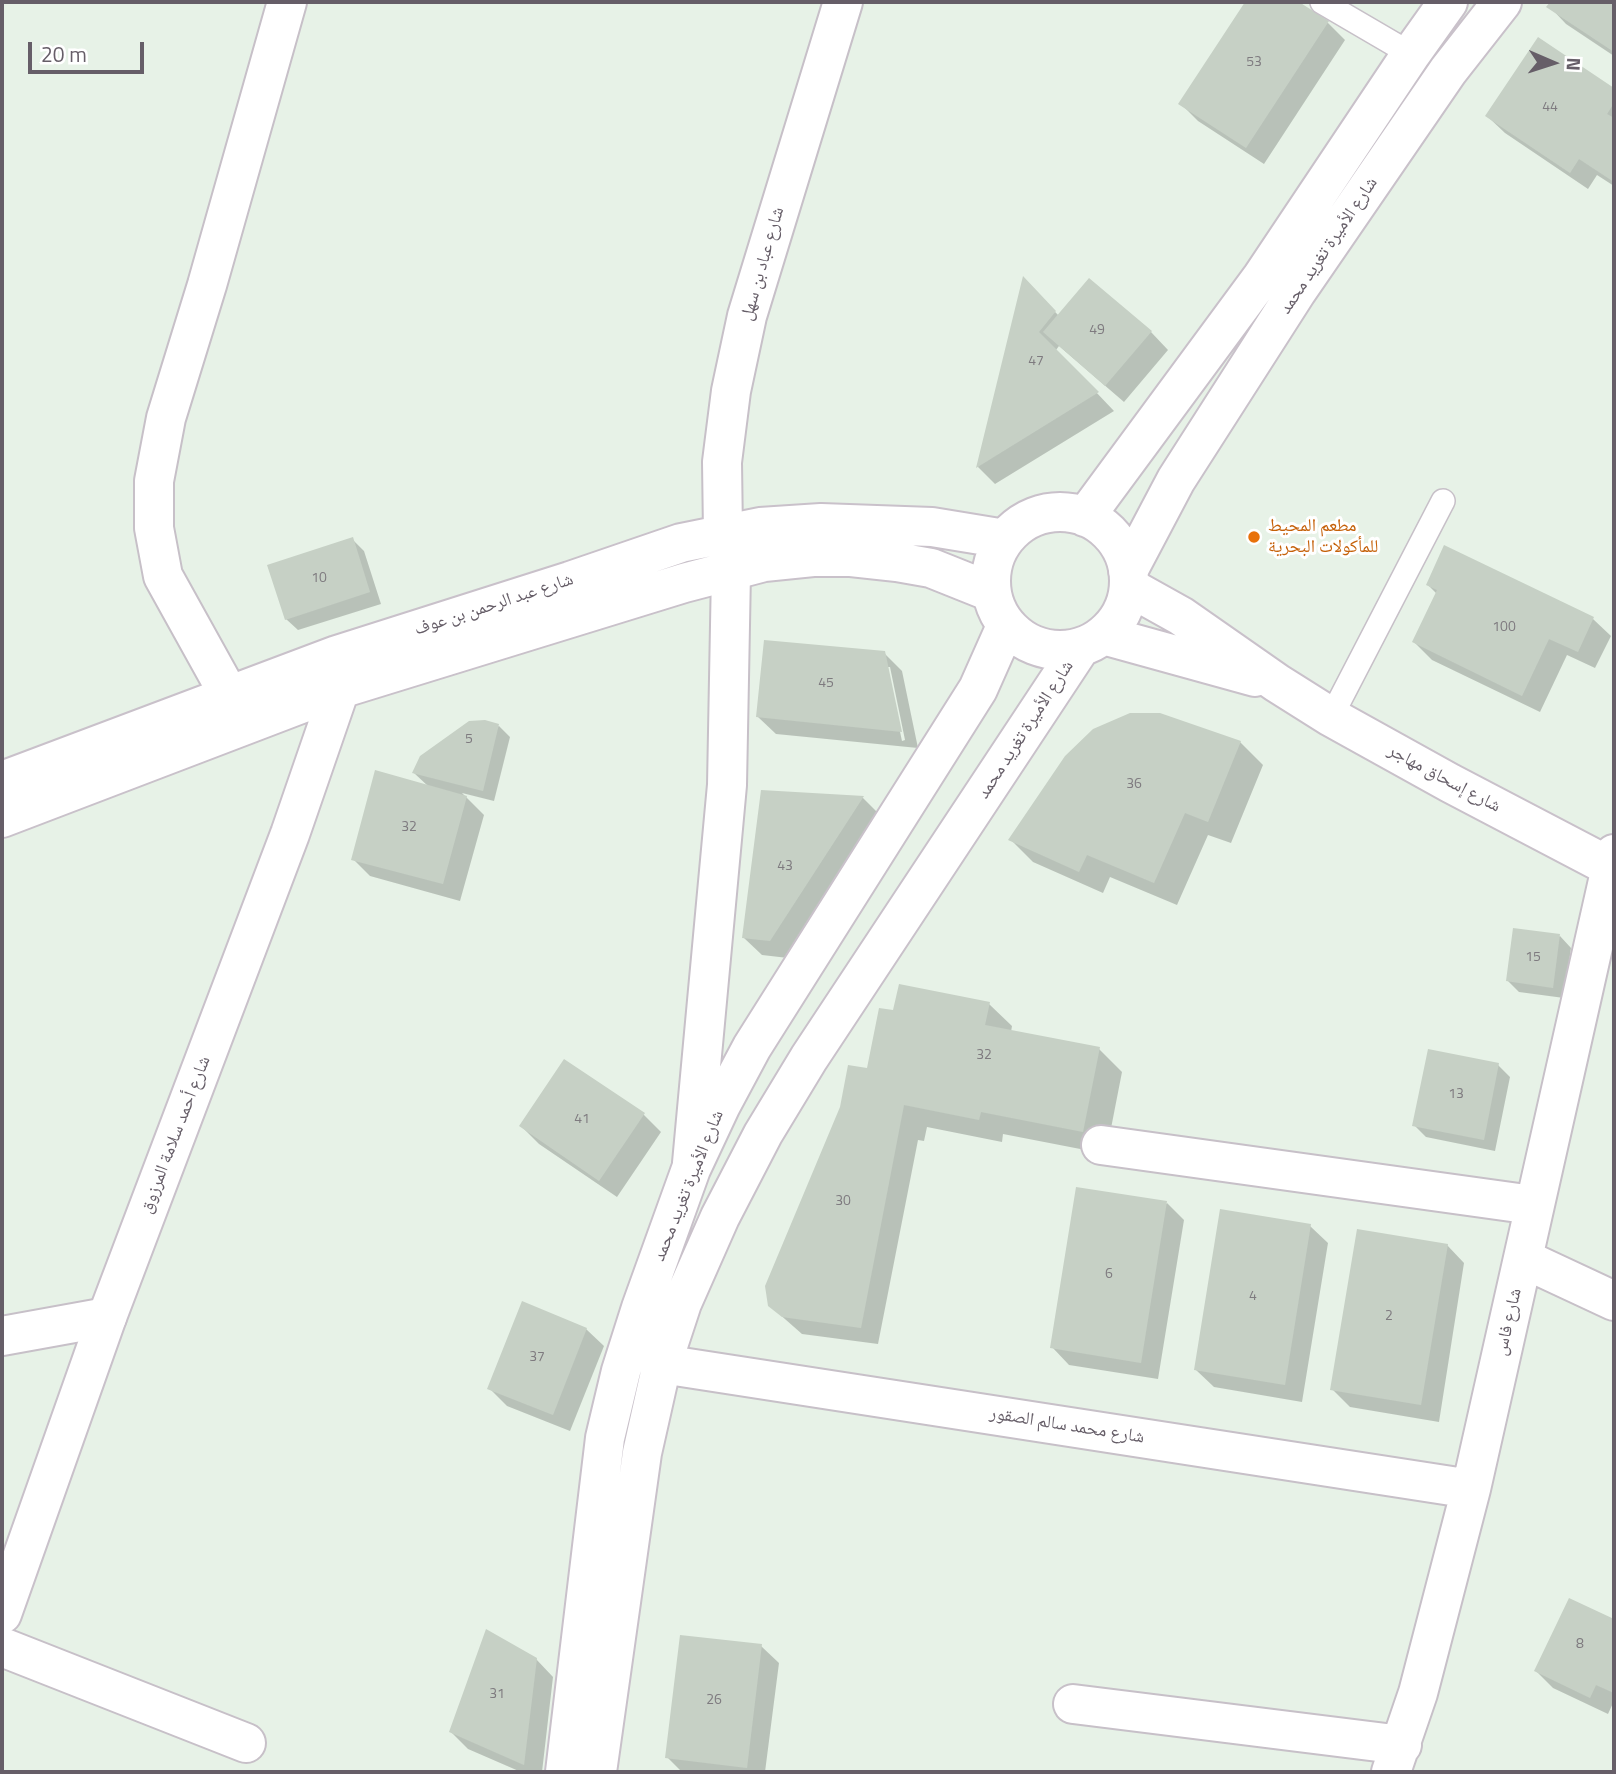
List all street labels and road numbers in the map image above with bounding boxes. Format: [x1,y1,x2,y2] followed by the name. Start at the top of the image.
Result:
[1275,173,1383,319] street label: شارع الأميرة تغريد محمد
[736,205,790,323] street label: شارع عباد بن سهل
[412,569,576,641] street label: شارع عبد الرحمن بن عوف
[973,657,1079,803] street label: شارع الأميرة تغريد محمد
[1384,740,1504,818] street label: شارع إسحاق مهاجر
[136,1053,216,1217] street label: شارع أحمد سلامة المرزوق
[649,1107,729,1265] street label: شارع الأميرة تغريد محمد
[1491,1286,1527,1358] street label: شارع فاس
[988,1403,1146,1449] street label: شارع محمد سالم الصقور

